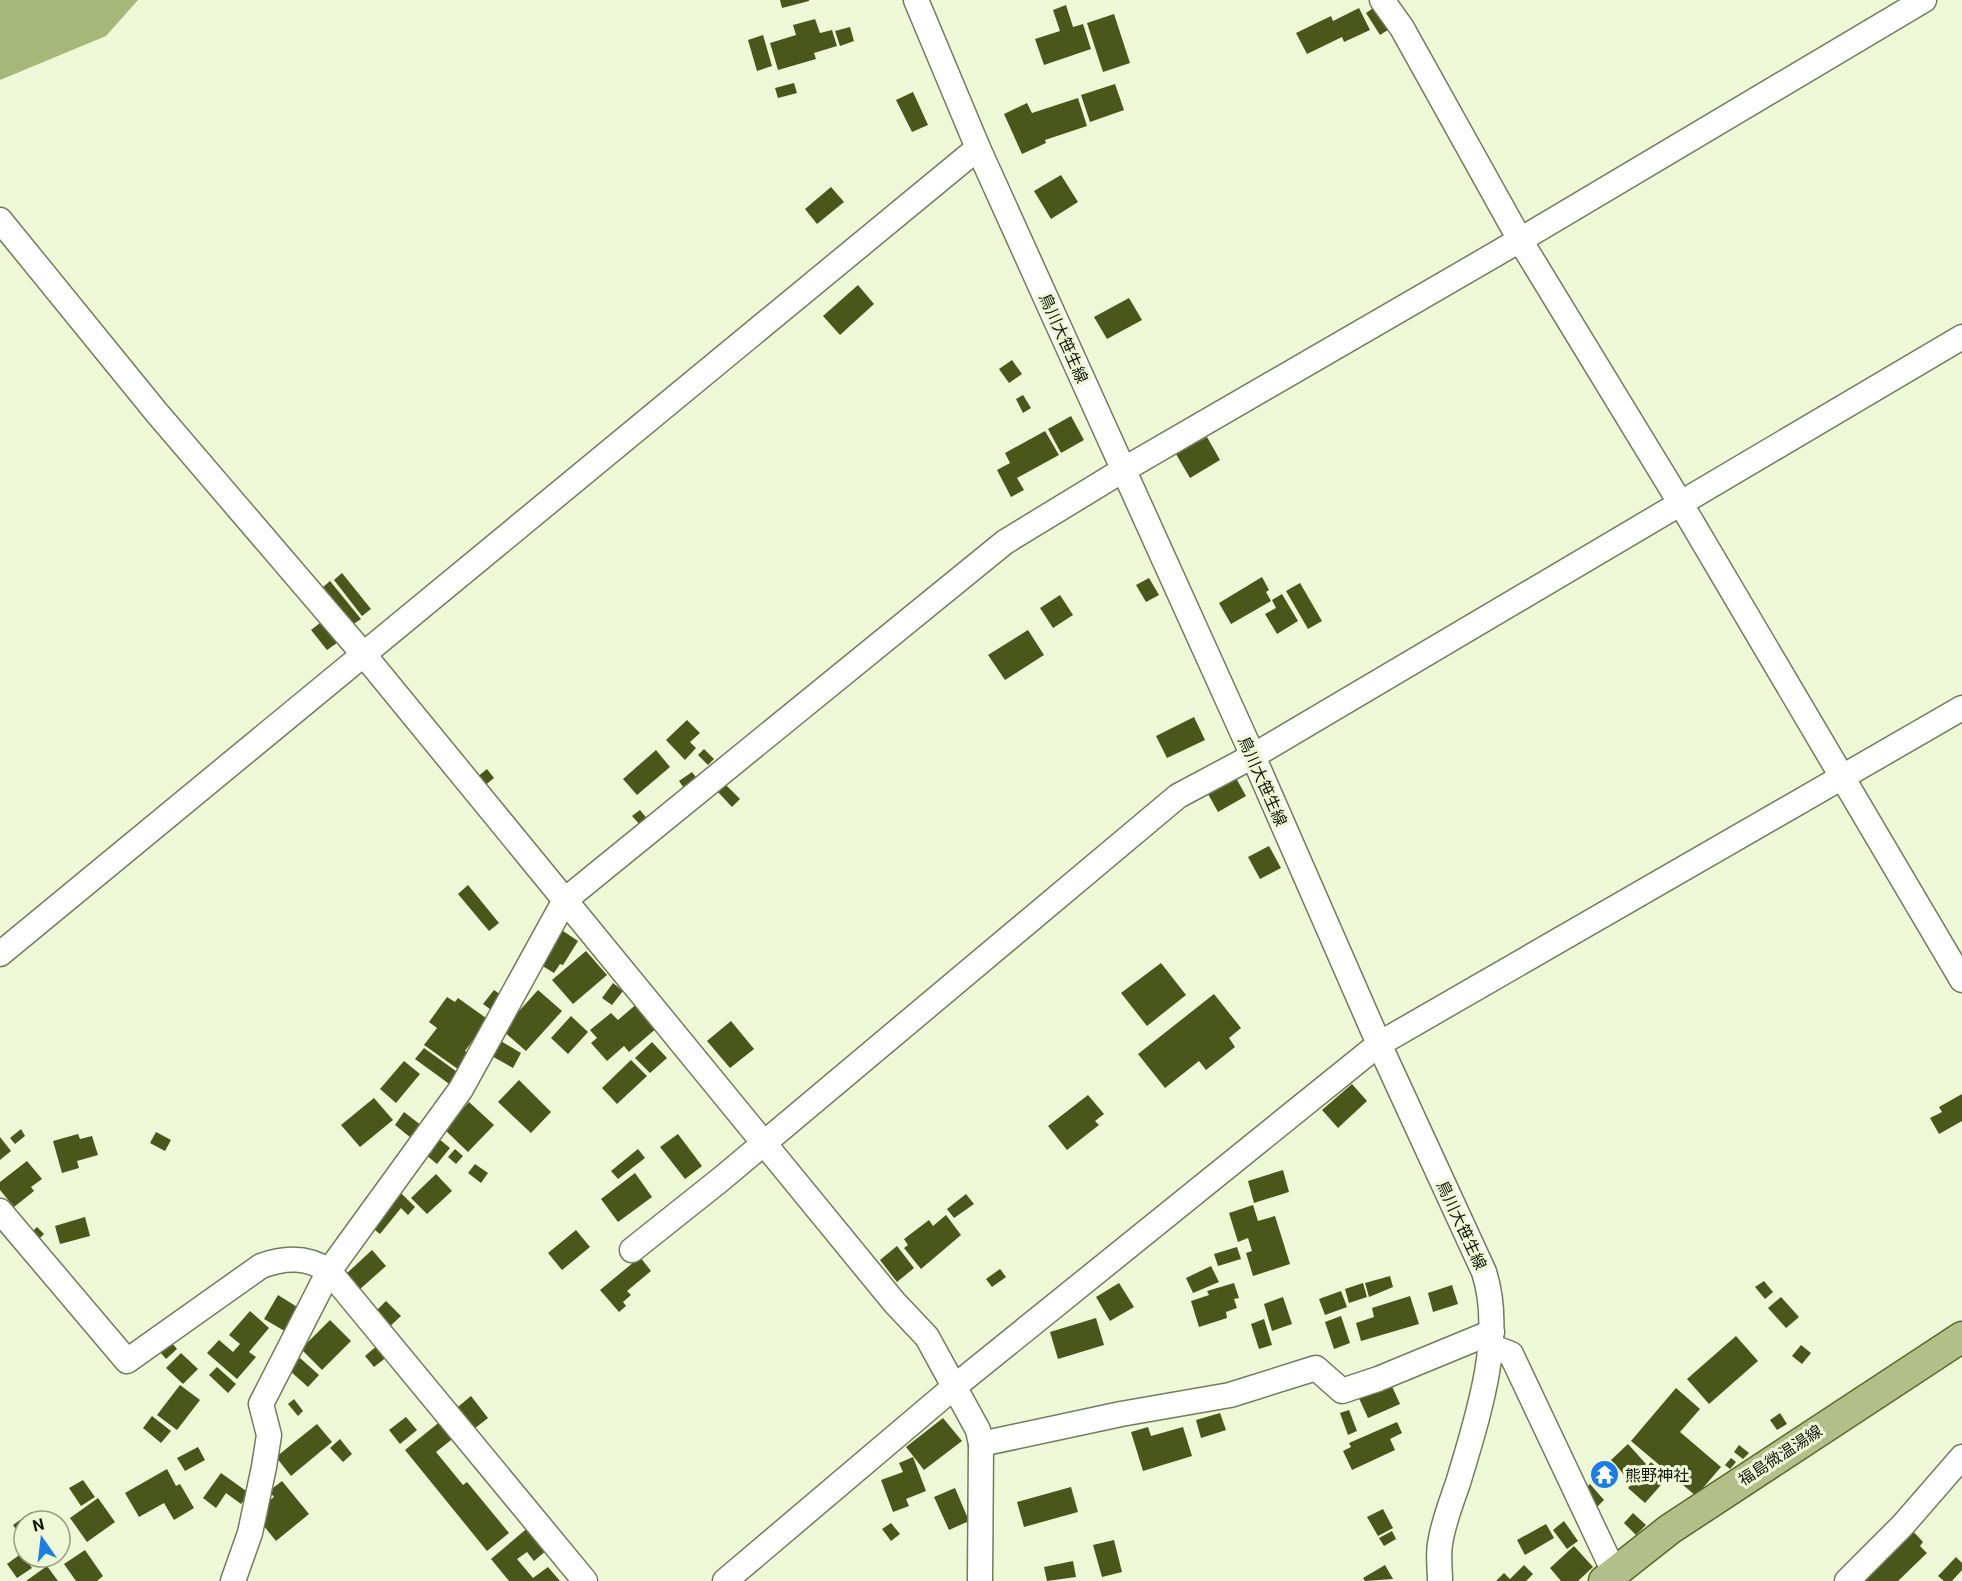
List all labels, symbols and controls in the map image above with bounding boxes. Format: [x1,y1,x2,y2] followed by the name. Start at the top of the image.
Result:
[1035,290,1092,386] street label: 鳥川大笹生線
[1234,733,1291,829] street label: 鳥川大笹生線
[1433,1178,1490,1273] street label: 鳥川大笹生線
[1735,1421,1826,1490] street label: 福島微温湯線
[1588,1459,1620,1491] temple icon: 熊野神社
[1625,1466,1689,1485] place label: 熊野神社
[12,1509,72,1569] north arrow
[31,1514,46,1536] text: N

